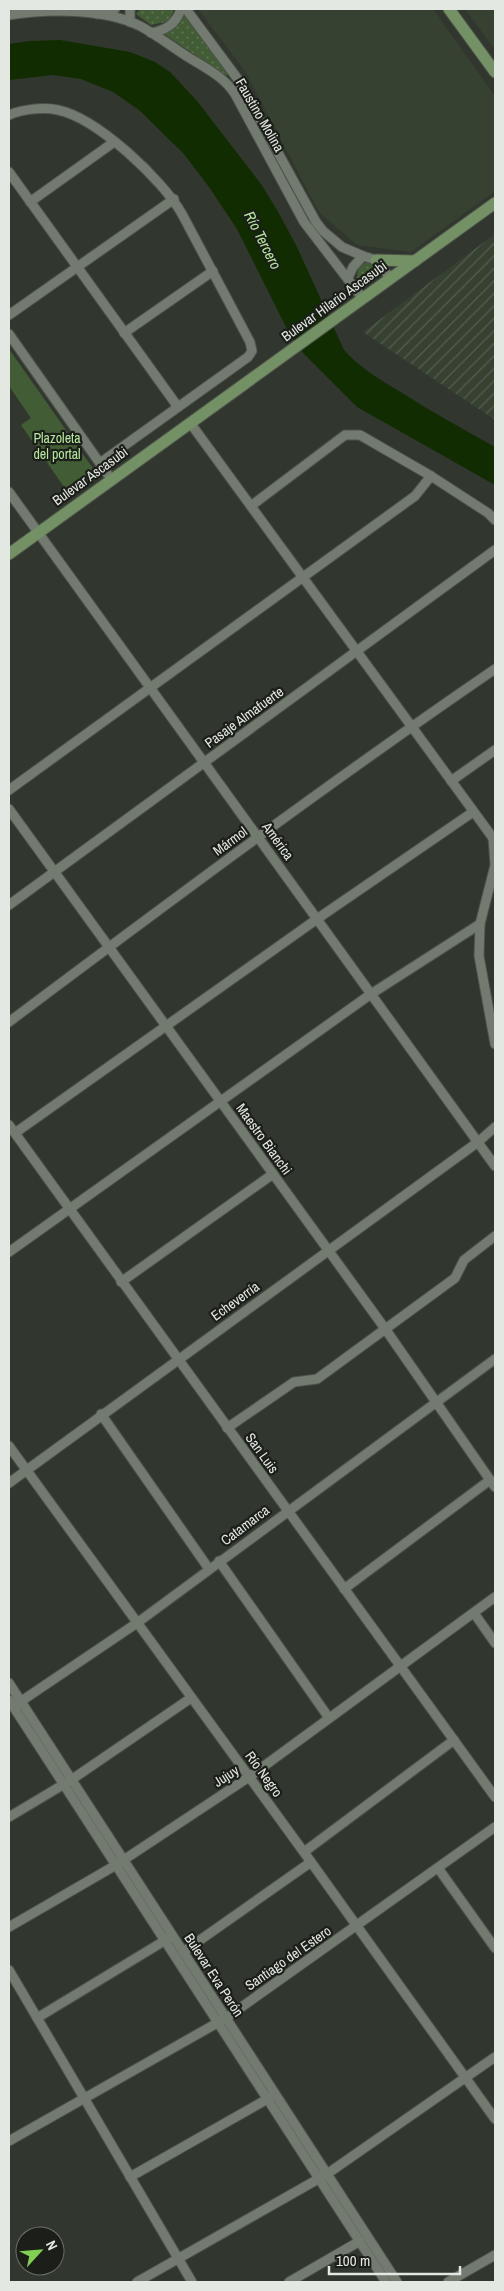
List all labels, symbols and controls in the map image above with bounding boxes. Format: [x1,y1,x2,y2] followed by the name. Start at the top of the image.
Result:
[232,75,289,155] street label: Faustino Molina
[239,207,287,273] water label: Río Tercero
[278,257,390,345] street label: Bulevar Hilario Ascasubi
[33,429,81,463] park label: Plazoleta del portal
[49,443,131,509] street label: Bulevar Ascasubi
[201,682,287,752] street label: Pasaje Almafuerte
[258,818,298,864] street label: América
[209,822,251,860] street label: Mármol
[232,1100,296,1178] street label: Maestro Bianchi
[207,1277,263,1325] street label: Echeverría
[241,1429,283,1477] street label: San Luis
[217,1501,273,1549] street label: Catamarca
[241,1748,287,1800] street label: Río Negro
[210,1761,242,1791] street label: Jujuy
[242,1922,334,1994] street label: Santiago del Estero
[180,1930,248,2020] street label: Bulevar Eva Perón
[15,2226,65,2276] north arrow
[42,2238,62,2253] text: N
[329,2244,460,2276] scale bar
[336,2250,370,2271] text: 100 m

